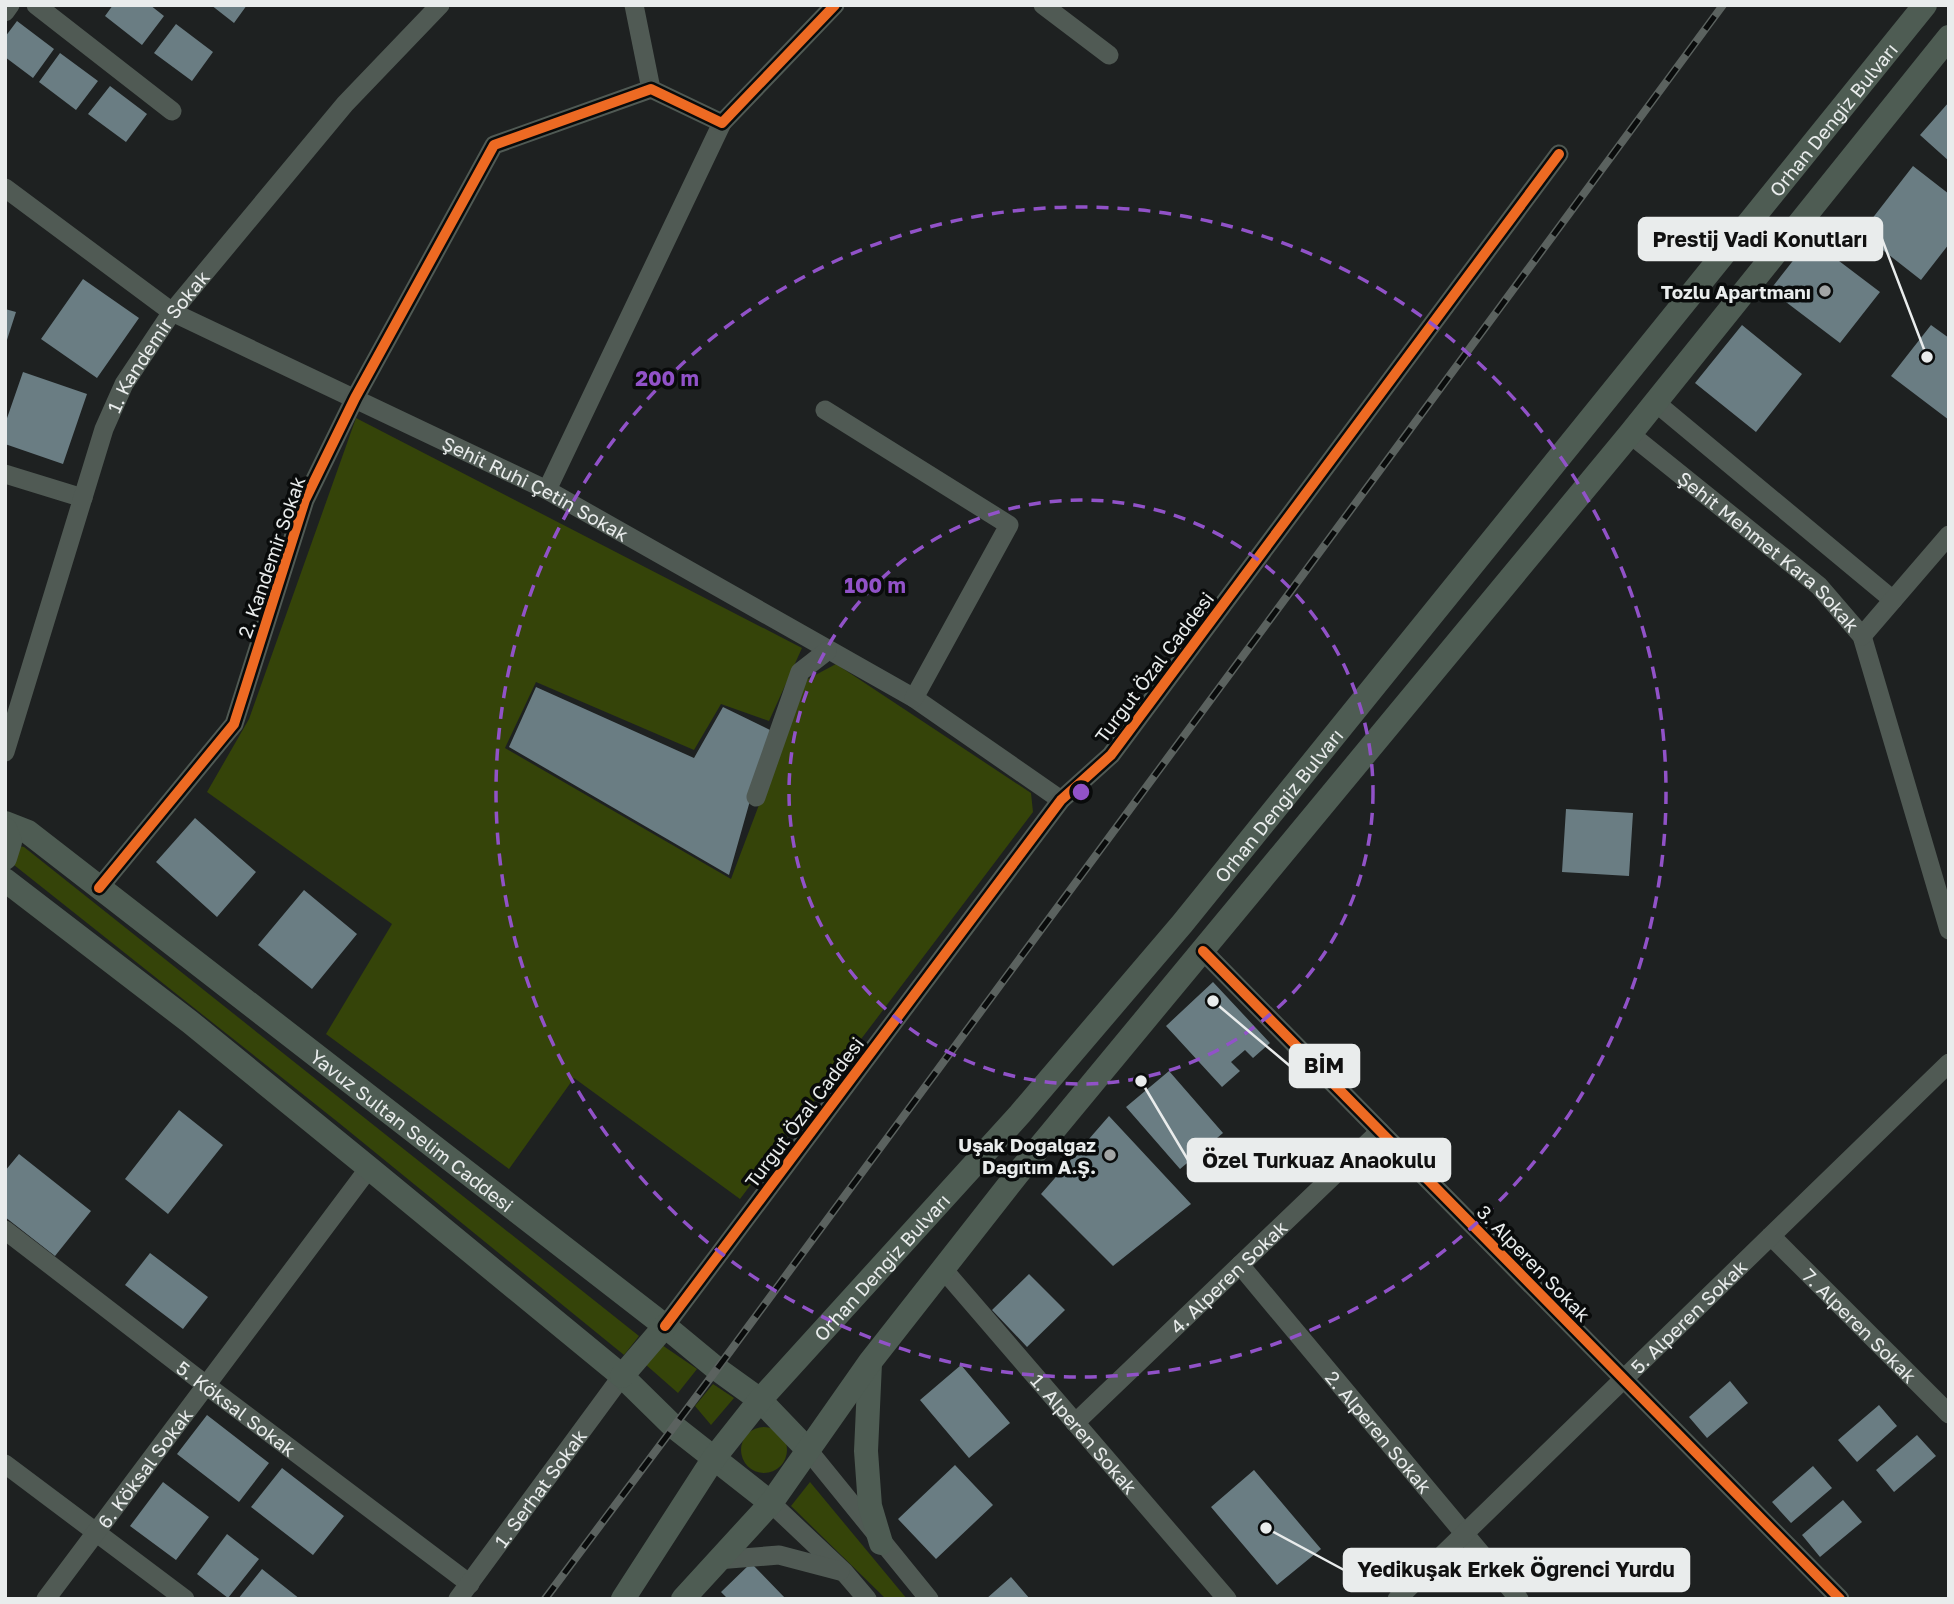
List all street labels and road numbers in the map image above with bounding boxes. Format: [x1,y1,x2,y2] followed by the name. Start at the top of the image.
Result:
[1764,38,1902,201] street label: Orhan Dengiz Bulvarı
[101,265,214,416] street label: 1. Kandemir Sokak
[439,431,633,546] street label: Şehit Ruhi Çetin Sokak
[1674,466,1865,636] street label: Şehit Mehmet Kara Sokak
[233,473,309,641] street label: 2. Kandemir Sokak
[1090,587,1218,747] street label: Turgut Özal Caddesi
[1209,724,1347,887] street label: Orhan Dengiz Bulvarı
[740,1032,868,1192] street label: Turgut Özal Caddesi
[306,1044,519,1216] street label: Yavuz Sultan Selim Caddesi
[808,1188,954,1345] street label: Orhan Dengiz Bulvarı
[1473,1200,1596,1326] street label: 3. Alperen Sokak
[1165,1215,1292,1338] street label: 4. Alperen Sokak
[1625,1254,1751,1378] street label: 5. Alperen Sokak
[1798,1263,1922,1387] street label: 7. Alperen Sokak
[172,1355,301,1461] street label: 5. Köksal Sokak
[1321,1365,1437,1498] street label: 2. Alperen Sokak
[1027,1369,1143,1498] street label: 1. Alperen Sokak
[92,1403,197,1532] street label: 6. Köksal Sokak
[489,1424,591,1551] street label: 1. Serhat Sokak

